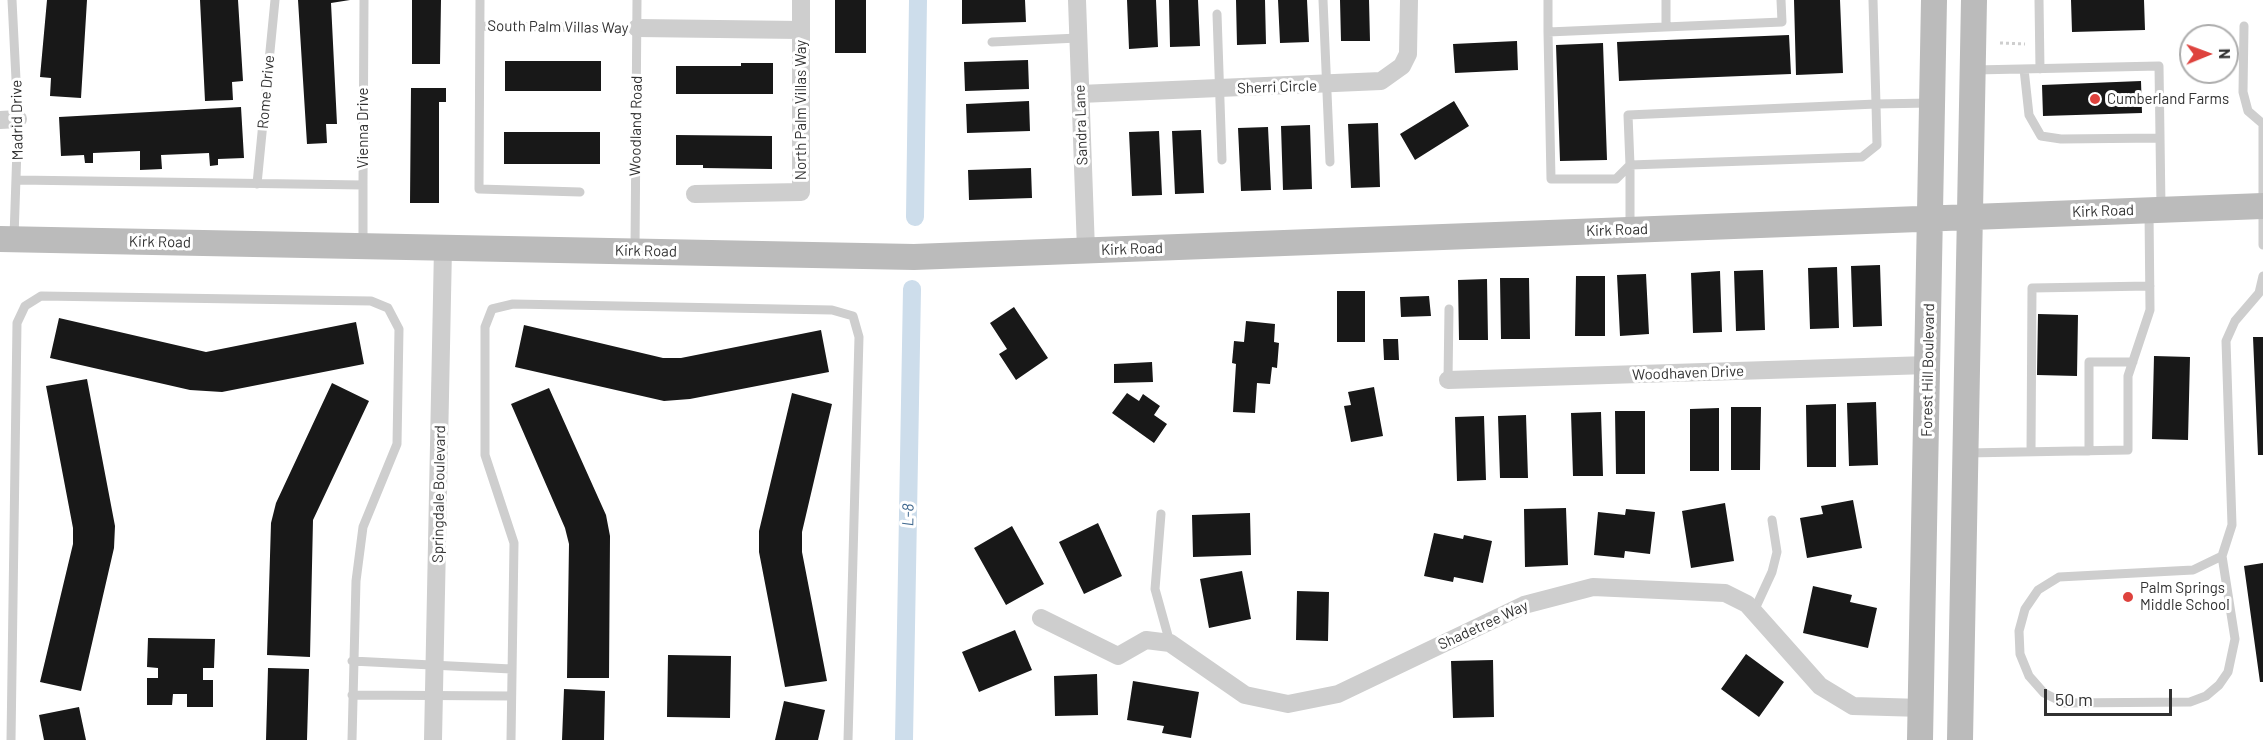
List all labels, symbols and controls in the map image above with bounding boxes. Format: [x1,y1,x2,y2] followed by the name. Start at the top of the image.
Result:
[487,17,629,37] street label: South Palm Villas Way
[2179,24,2239,84] north arrow
[792,40,810,180] street label: North Palm Villas Way
[2216,48,2235,59] text: N
[254,54,278,130] street label: Rome Drive
[626,76,646,176] street label: Woodland Road
[1237,77,1317,97] street label: Sherri Circle
[7,80,27,160] street label: Madrid Drive
[1071,84,1091,166] street label: Sandra Lane
[354,88,372,168] street label: Vienna Drive
[2107,90,2229,108] place label: Cumberland Farms
[2088,92,2102,106] marker: Cumberland Farms
[2072,201,2134,221] street label: Kirk Road
[1586,220,1648,240] street label: Kirk Road
[129,232,191,252] street label: Kirk Road
[1101,239,1163,259] street label: Kirk Road
[615,241,677,261] street label: Kirk Road
[1918,303,1938,437] street label: Forest Hill Boulevard
[1632,362,1744,384] street label: Woodhaven Drive
[429,425,449,563] street label: Springdale Boulevard
[898,503,918,527] water label: L-8
[2140,579,2230,614] place label: Palm Springs Middle School
[2121,590,2135,604] marker: Palm Springs Middle School
[1435,596,1531,654] street label: Shadetree Way
[2047,677,2174,715] scale bar
[2055,688,2093,710] text: 50 m

